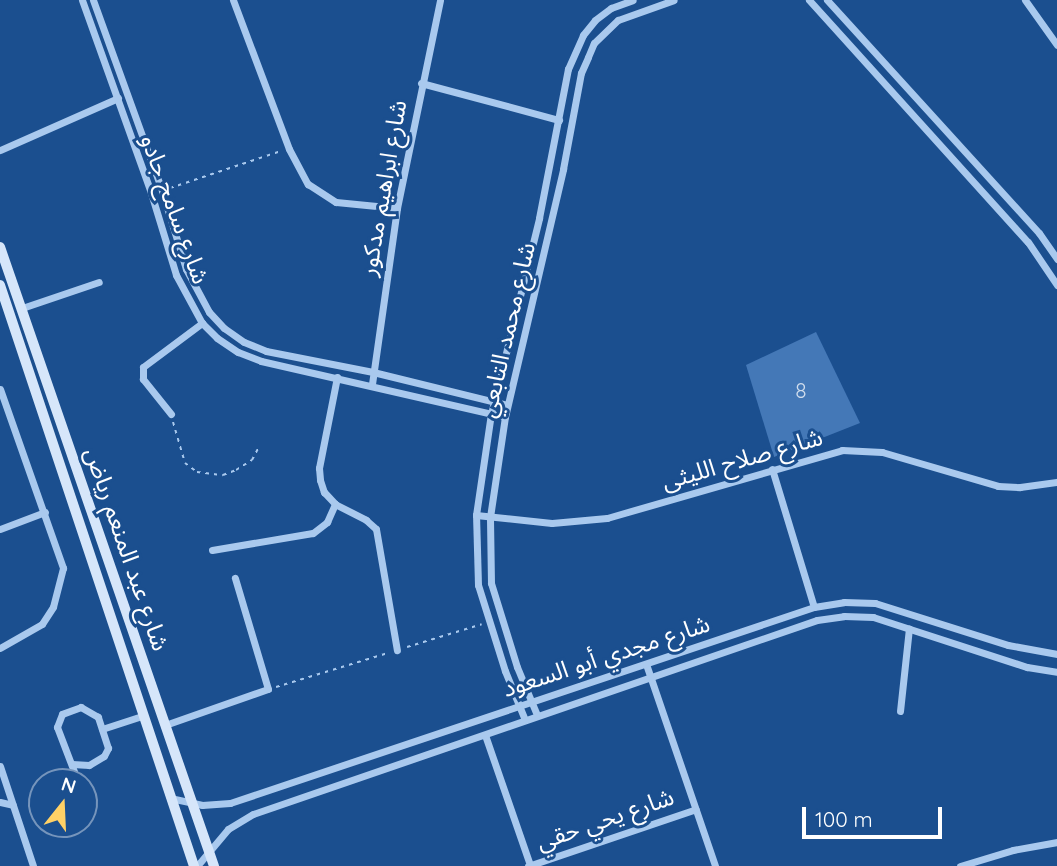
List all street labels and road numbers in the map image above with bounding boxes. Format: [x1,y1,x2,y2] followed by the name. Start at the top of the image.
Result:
[353,98,413,278] street label: شارع ابراهيم مدكور
[135,130,215,288] street label: شارع سامح جادو
[473,240,541,420] street label: شارع محمد التابعي
[658,422,826,496] street label: شارع صلاح الليثى
[79,444,175,654] street label: شارع عبد المنعم رياض
[499,609,713,703] street label: شارع مجدي أبو السعود
[532,782,678,856] street label: شارع يحي حقي

